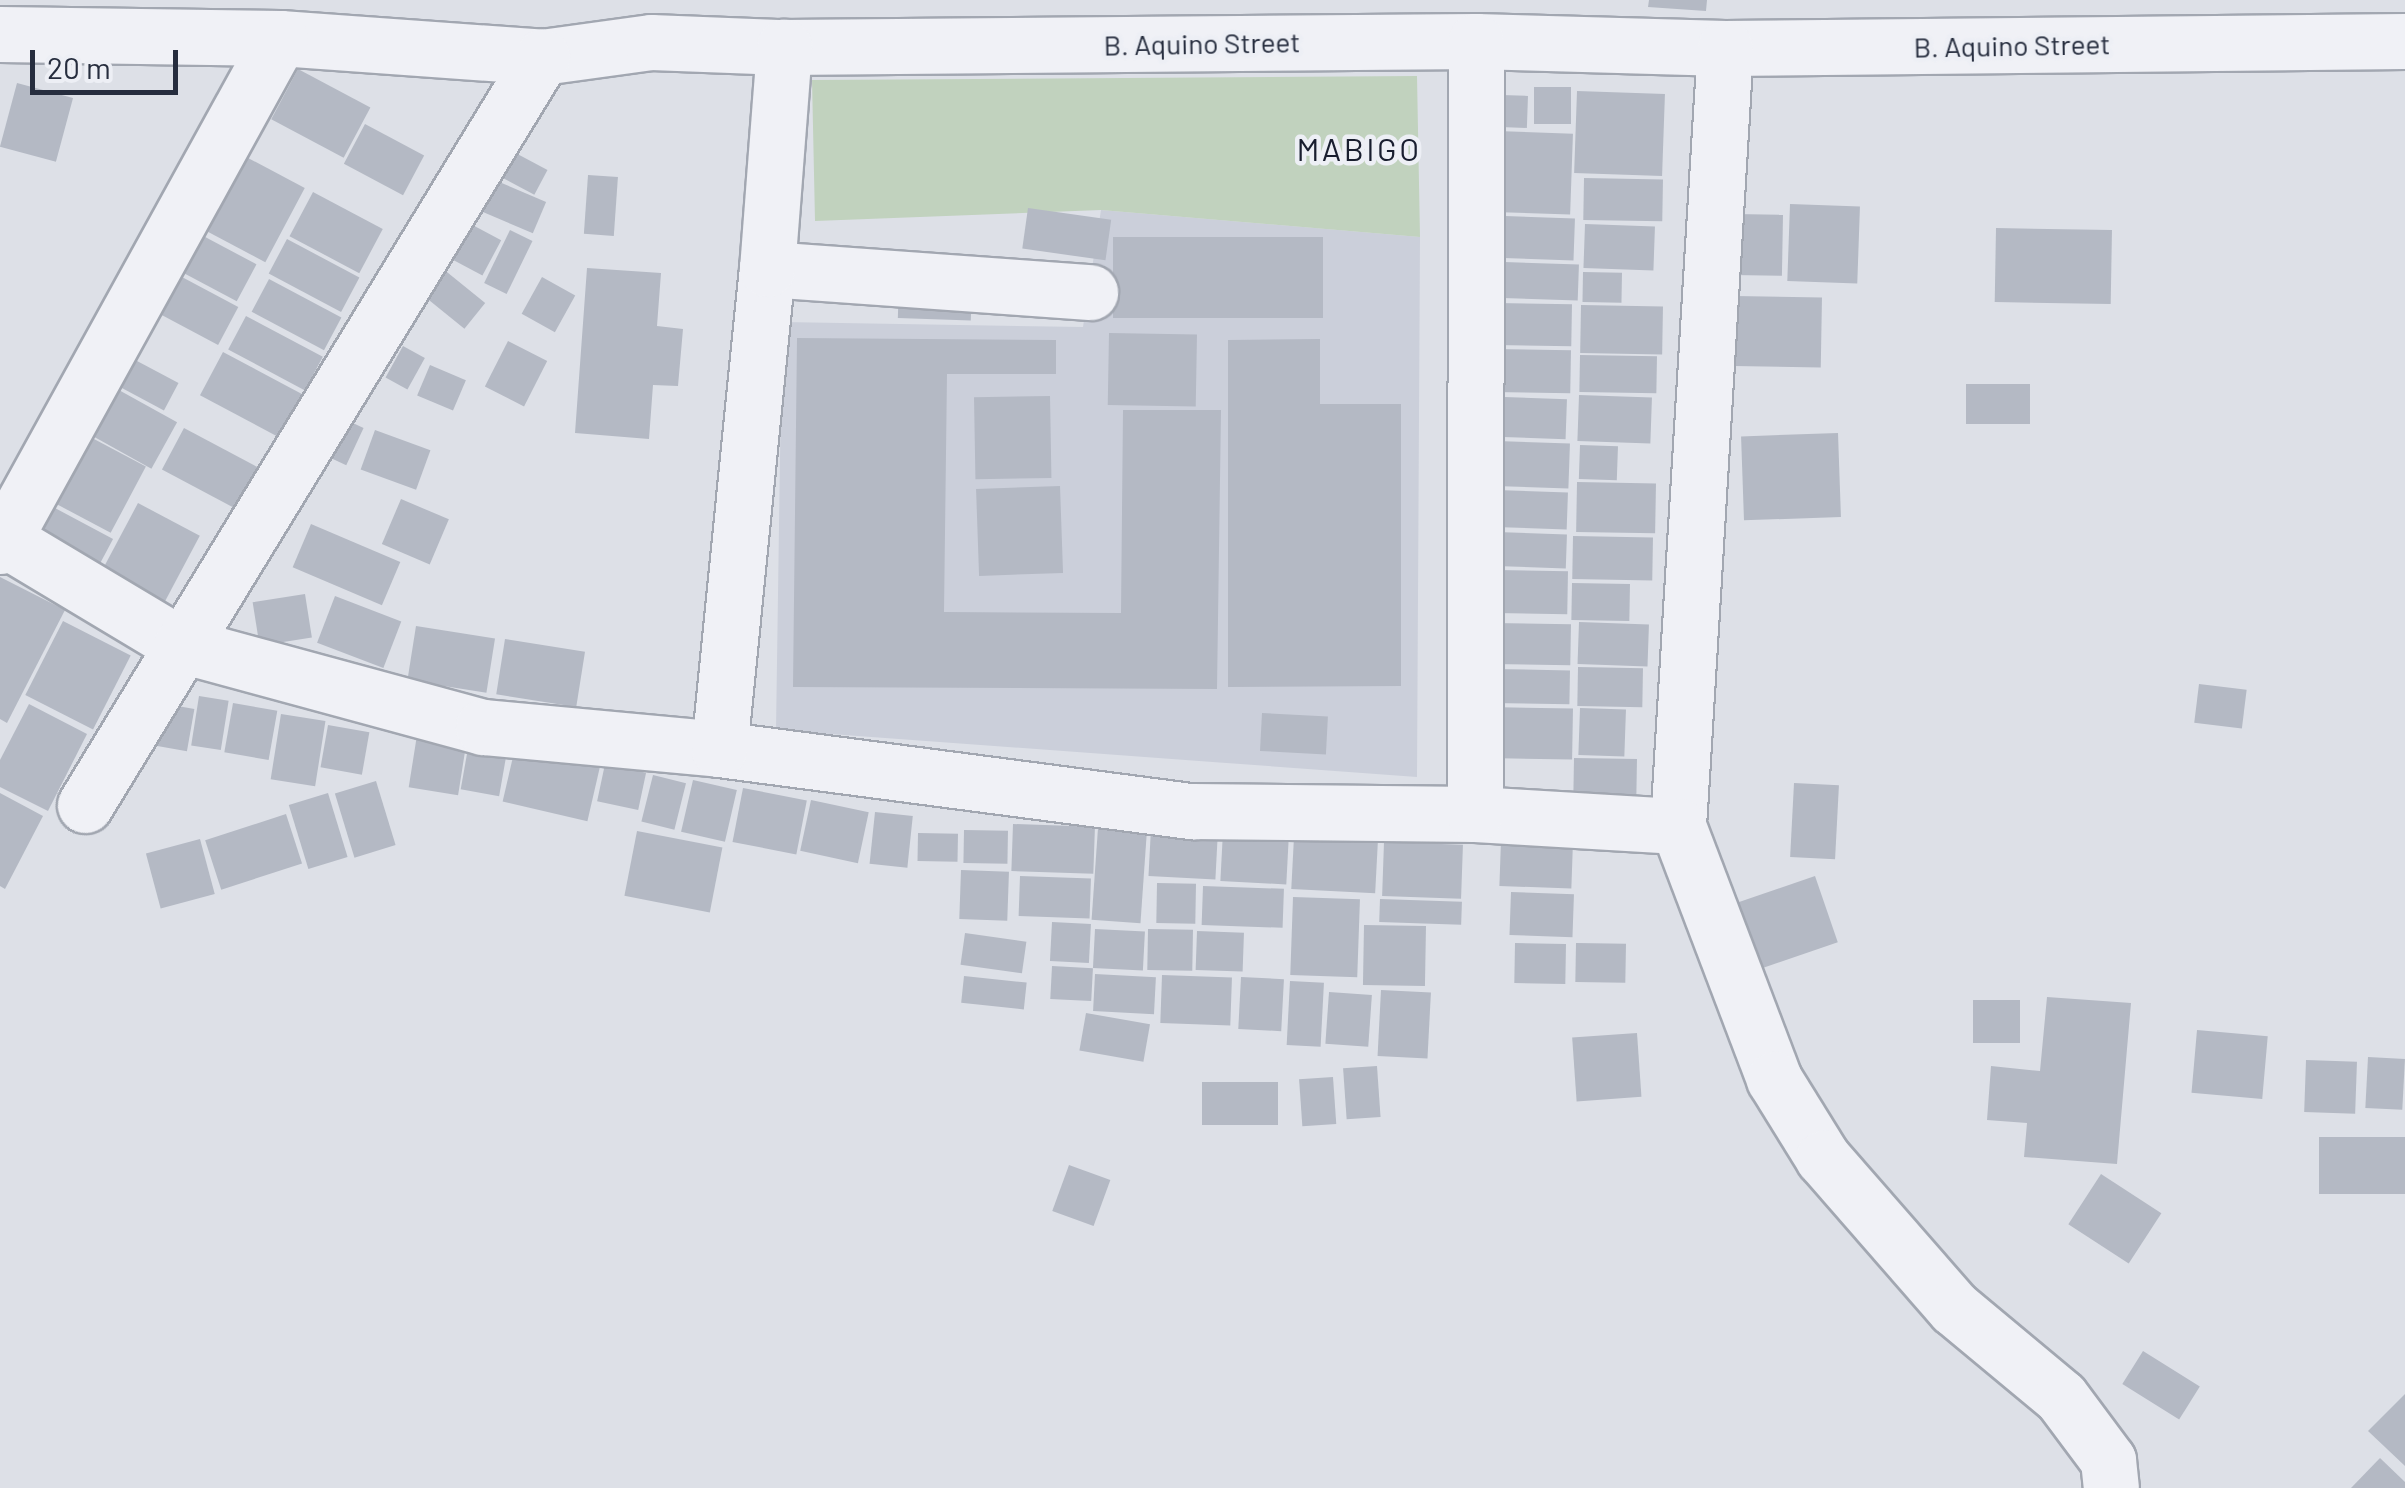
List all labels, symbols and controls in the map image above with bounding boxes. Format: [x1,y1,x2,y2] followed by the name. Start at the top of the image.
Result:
[1103,24,1301,62] street label: B. Aquino Street
[1913,26,2111,64] street label: B. Aquino Street
[35,30,182,92] scale bar
[47,49,111,85] text: 20 m
[1296,129,1422,167] district label: MABIGO

